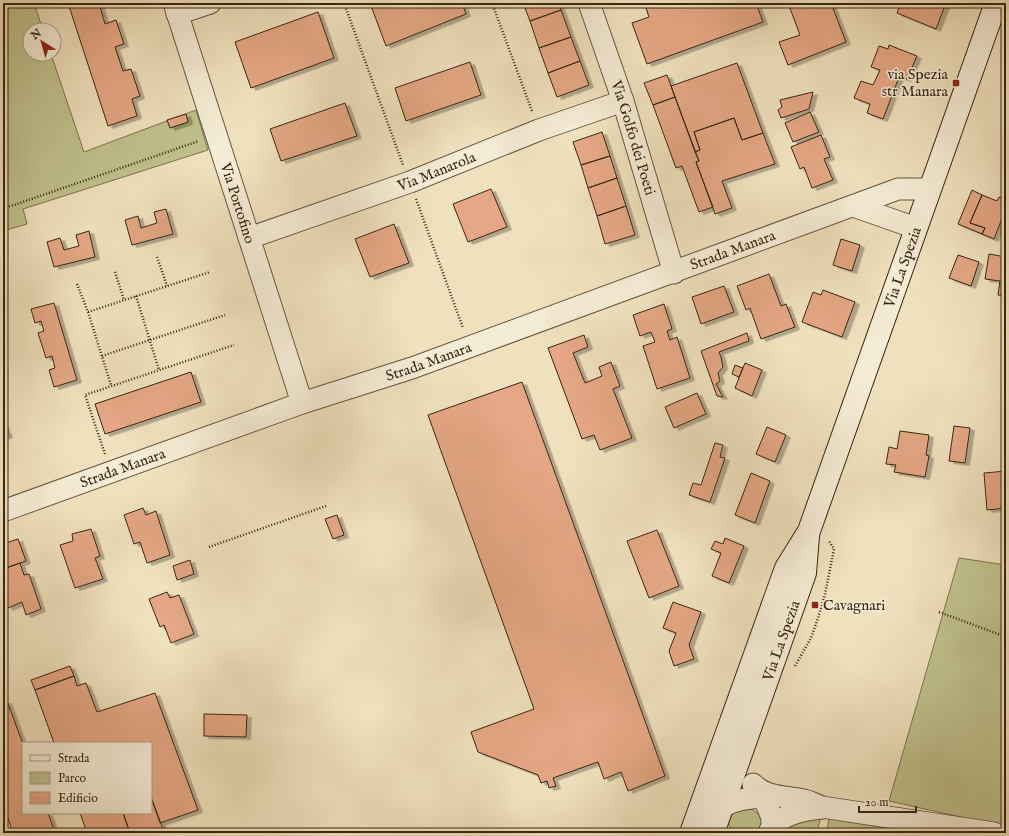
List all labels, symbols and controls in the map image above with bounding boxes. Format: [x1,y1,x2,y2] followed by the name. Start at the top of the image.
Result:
[22,22,62,62] north arrow
[28,26,45,44] text: N
[882,65,949,101] place label: via Spezia str Manara
[606,77,659,198] street label: Via Golfo dei Poeti
[951,78,961,88] marker: via Spezia str Manara
[394,147,479,196] street label: Via Manarola
[215,159,259,246] street label: Via Portofino
[880,224,926,311] street label: Via La Spezia
[687,226,779,275] street label: Strada Manara
[383,338,475,386] street label: Strada Manara
[77,444,169,492] street label: Strada Manara
[823,596,885,615] place label: Cavagnari
[758,597,805,685] street label: Via La Spezia
[810,600,820,610] marker: Cavagnari
[22,742,152,814] legend
[58,751,90,766] text: Strada
[58,771,87,786] text: Parco
[859,788,916,814] scale bar
[58,791,98,806] text: Edificio
[865,795,888,810] text: 20 m

